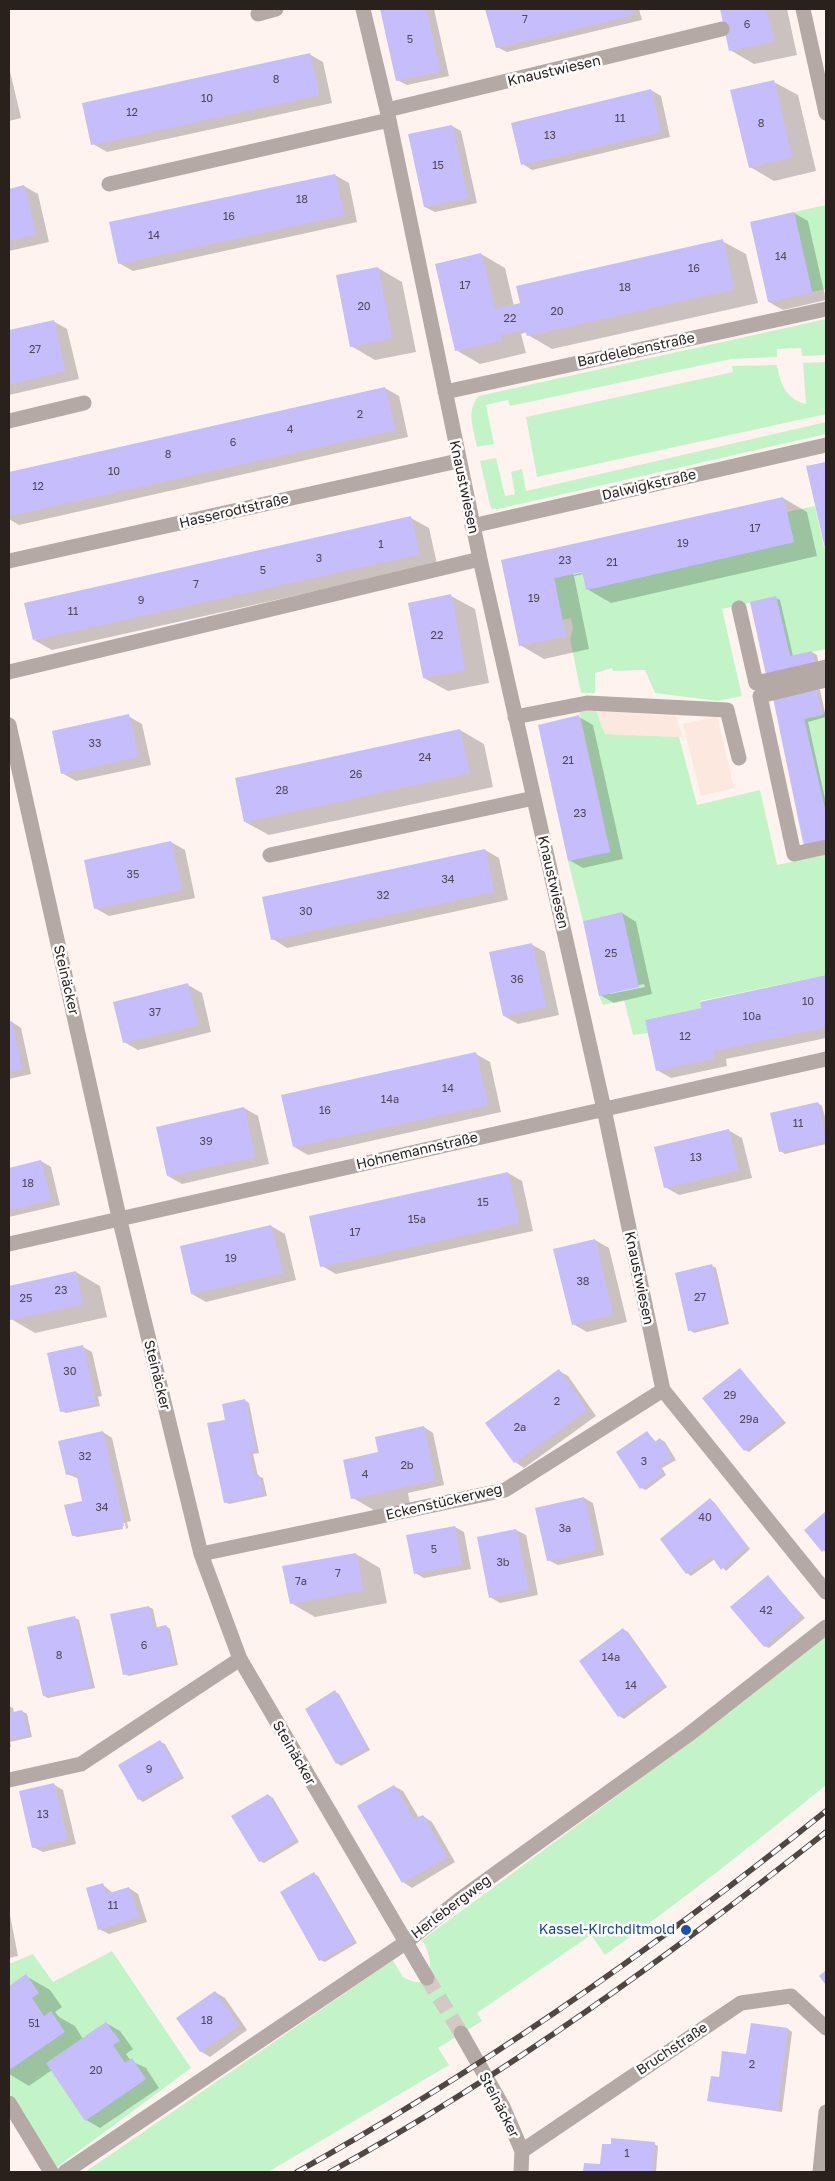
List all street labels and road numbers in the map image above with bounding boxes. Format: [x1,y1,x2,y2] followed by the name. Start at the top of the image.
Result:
[506,52,602,90] street label: Knaustwiesen
[576,329,696,371] street label: Bardelebenstraße
[446,439,482,535] street label: Knaustwiesen
[600,466,698,504] street label: Dalwigkstraße
[178,490,290,532] street label: Hasserodtstraße
[534,834,572,930] street label: Knaustwiesen
[50,943,82,1017] street label: Steinäcker
[355,1129,479,1173] street label: Hohnemannstraße
[621,1230,657,1326] street label: Knaustwiesen
[140,1338,174,1412] street label: Steinäcker
[384,1480,504,1524] street label: Eckenstückerweg
[269,1718,319,1788] street label: Steinäcker
[408,1872,494,1942] street label: Herlebergweg
[633,2019,711,2079] street label: Bruchstraße
[475,2069,523,2141] street label: Steinäcker

